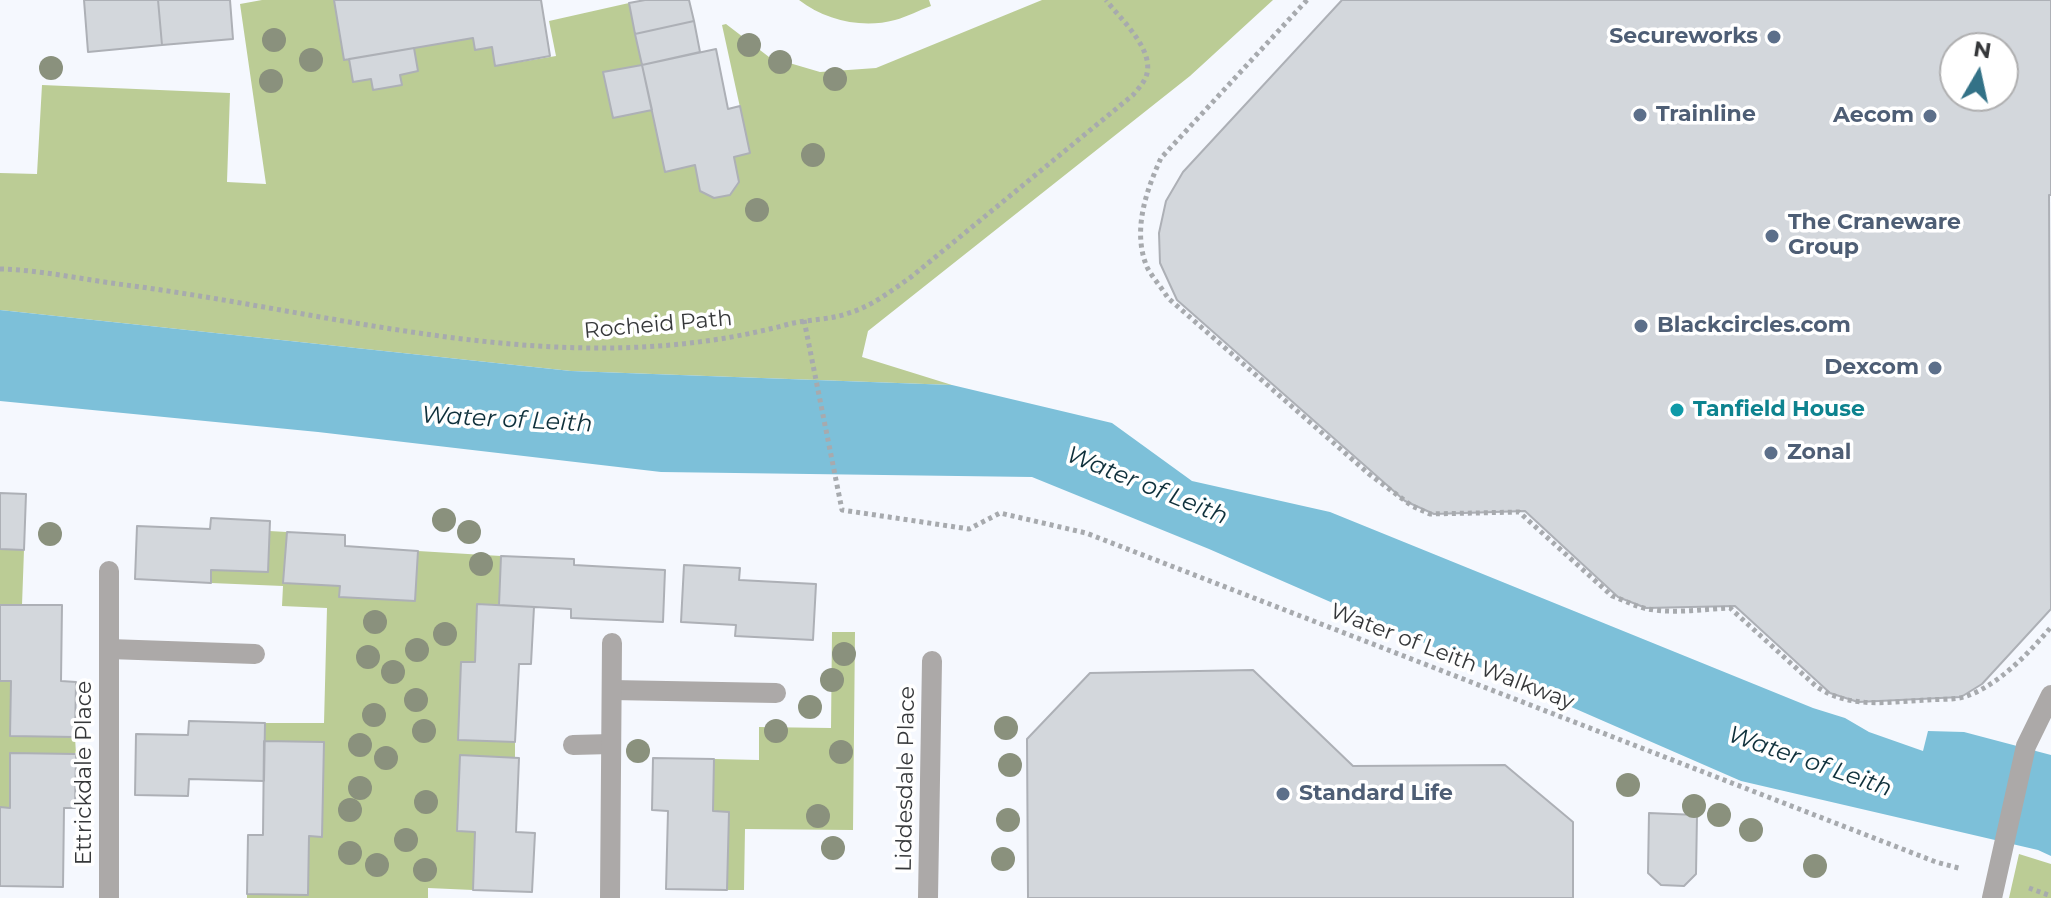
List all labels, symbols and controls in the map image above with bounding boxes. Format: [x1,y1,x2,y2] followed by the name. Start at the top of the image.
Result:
[1609,24,1758,50] place label: Secureworks
[1765,28,1783,46] marker: Secureworks
[1939,32,2019,112] north arrow
[1972,35,1993,65] text: N
[1656,102,1756,128] place label: Trainline
[1833,103,1914,129] place label: Aecom
[1631,106,1649,124] marker: Trainline
[1921,107,1939,125] marker: Aecom
[1788,210,1961,262] place label: The Craneware Group
[1763,227,1781,245] marker: The Craneware Group
[583,305,733,345] street label: Rocheid Path
[1657,313,1851,339] place label: Blackcircles.com
[1632,317,1650,335] marker: Blackcircles.com
[1824,355,1919,381] place label: Dexcom
[1926,359,1944,377] marker: Dexcom
[1693,397,1865,423] place label: Tanfield House
[421,401,593,439] water label: Water of Leith
[1668,401,1686,419] marker: Tanfield House
[1787,440,1851,466] place label: Zonal
[1062,441,1232,531] water label: Water of Leith
[1762,444,1780,462] marker: Zonal
[1326,598,1578,716] street label: Water of Leith Walkway
[72,681,98,865] street label: Ettrickdale Place
[891,686,921,872] street label: Liddesdale Place
[1724,721,1896,803] water label: Water of Leith
[1299,781,1453,807] place label: Standard Life
[1274,785,1292,803] marker: Standard Life

